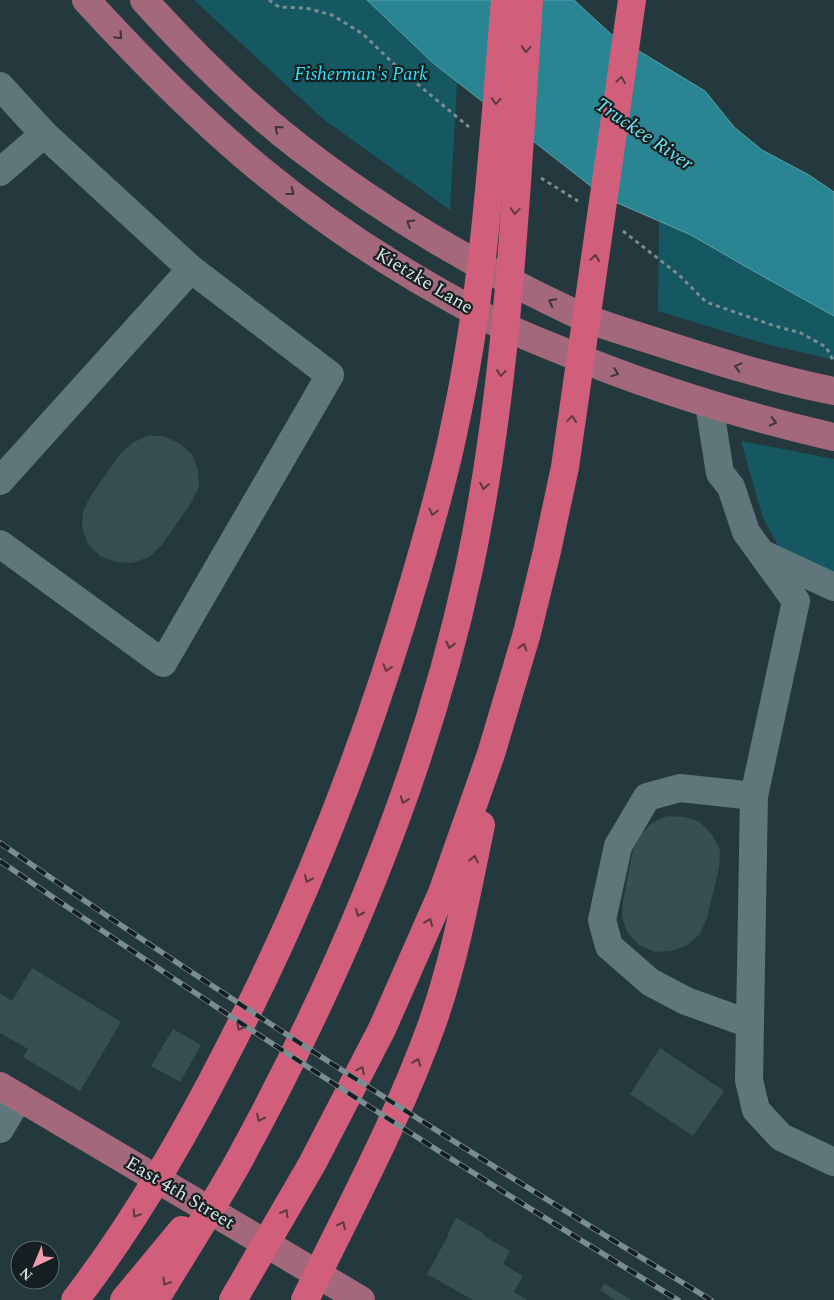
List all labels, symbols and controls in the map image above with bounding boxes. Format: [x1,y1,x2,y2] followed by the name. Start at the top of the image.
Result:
[113,30,122,39] one-way arrow
[521,45,532,53] one-way arrow
[294,60,428,89] park label: Fisherman's Park
[615,76,625,84] one-way arrow
[589,90,700,179] water label: Truckee River
[491,97,502,105] one-way arrow
[274,126,283,135] one-way arrow
[285,186,295,195] one-way arrow
[509,207,520,215] one-way arrow
[406,220,415,230] one-way arrow
[369,240,479,322] street label: Kietzke Lane
[589,254,600,262] one-way arrow
[549,298,558,308] one-way arrow
[735,363,743,373] one-way arrow
[610,366,619,377] one-way arrow
[496,369,507,377] one-way arrow
[566,415,577,423] one-way arrow
[768,416,777,427] one-way arrow
[480,481,490,490] one-way arrow
[428,507,439,516] one-way arrow
[446,640,456,648] one-way arrow
[517,643,527,652] one-way arrow
[383,663,393,671] one-way arrow
[400,795,410,804] one-way arrow
[468,855,478,864] one-way arrow
[304,874,315,883] one-way arrow
[355,908,366,917] one-way arrow
[423,918,434,927] one-way arrow
[236,1021,246,1030] one-way arrow
[412,1058,422,1066] one-way arrow
[355,1066,365,1075] one-way arrow
[256,1113,266,1122] one-way arrow
[120,1149,240,1237] street label: East 4th Street
[132,1209,142,1218] one-way arrow
[278,1210,288,1219] one-way arrow
[335,1221,346,1230] one-way arrow
[10,1240,60,1290] north arrow
[15,1262,38,1286] text: N
[162,1277,172,1286] one-way arrow

